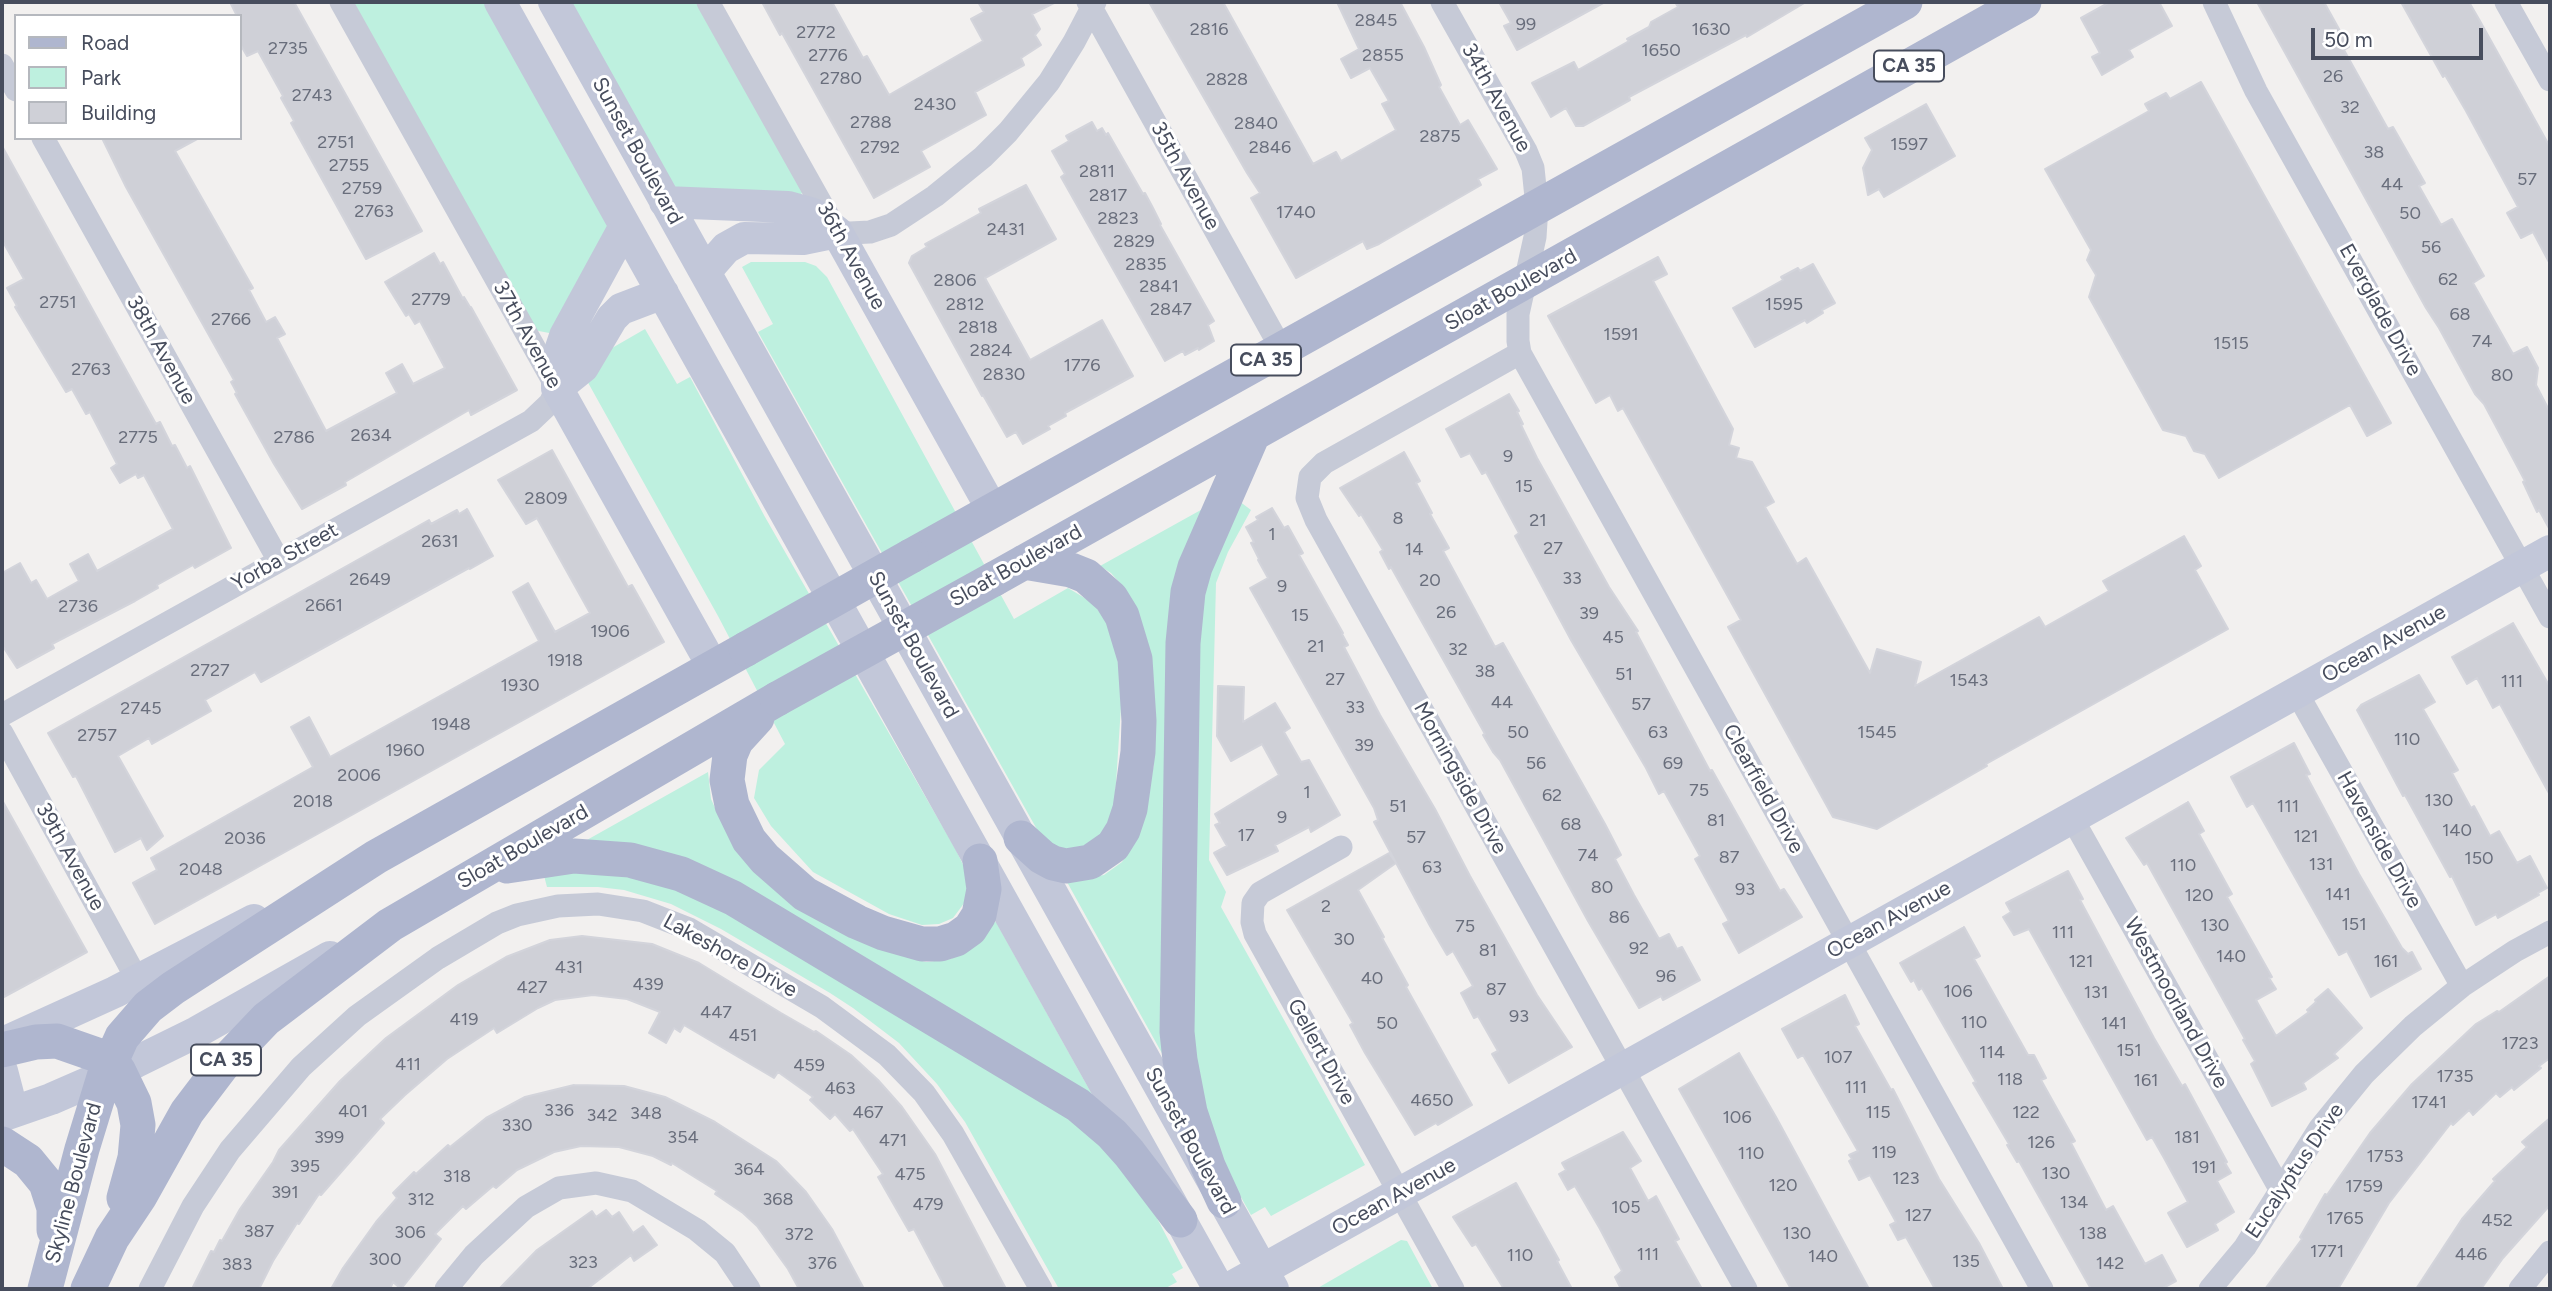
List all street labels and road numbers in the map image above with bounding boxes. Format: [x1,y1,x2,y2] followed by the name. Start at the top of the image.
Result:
[1456,39,1536,157] street label: 34th Avenue
[1874,50,1944,82] road number: CA 35
[586,73,688,229] street label: Sunset Boulevard
[1145,118,1225,234] street label: 35th Avenue
[811,198,891,314] street label: 36th Avenue
[2333,240,2427,380] street label: Everglade Drive
[1441,243,1581,337] street label: Sloat Boulevard
[487,277,567,393] street label: 37th Avenue
[121,291,201,409] street label: 38th Avenue
[1231,344,1301,376] road number: CA 35
[227,517,343,597] street label: Yorba Street
[946,519,1086,613] street label: Sloat Boulevard
[862,567,964,723] street label: Sunset Boulevard
[2318,600,2450,688] street label: Ocean Avenue
[1408,698,1512,858] street label: Morningside Drive
[1717,720,1809,858] street label: Clearfield Drive
[2331,767,2427,913] street label: Havenside Drive
[30,799,110,915] street label: 39th Avenue
[453,799,593,895] street label: Sloat Boulevard
[1823,876,1955,964] street label: Ocean Avenue
[659,909,801,1003] street label: Lakeshore Drive
[2119,913,2233,1093] street label: Westmoorland Drive
[1282,995,1360,1109] street label: Gellert Drive
[191,1044,261,1076] road number: CA 35
[1139,1063,1241,1219] street label: Sunset Boulevard
[2241,1099,2349,1243] street label: Eucalyptus Drive
[40,1100,108,1266] street label: Skyline Boulevard
[1328,1153,1460,1241] street label: Ocean Avenue

